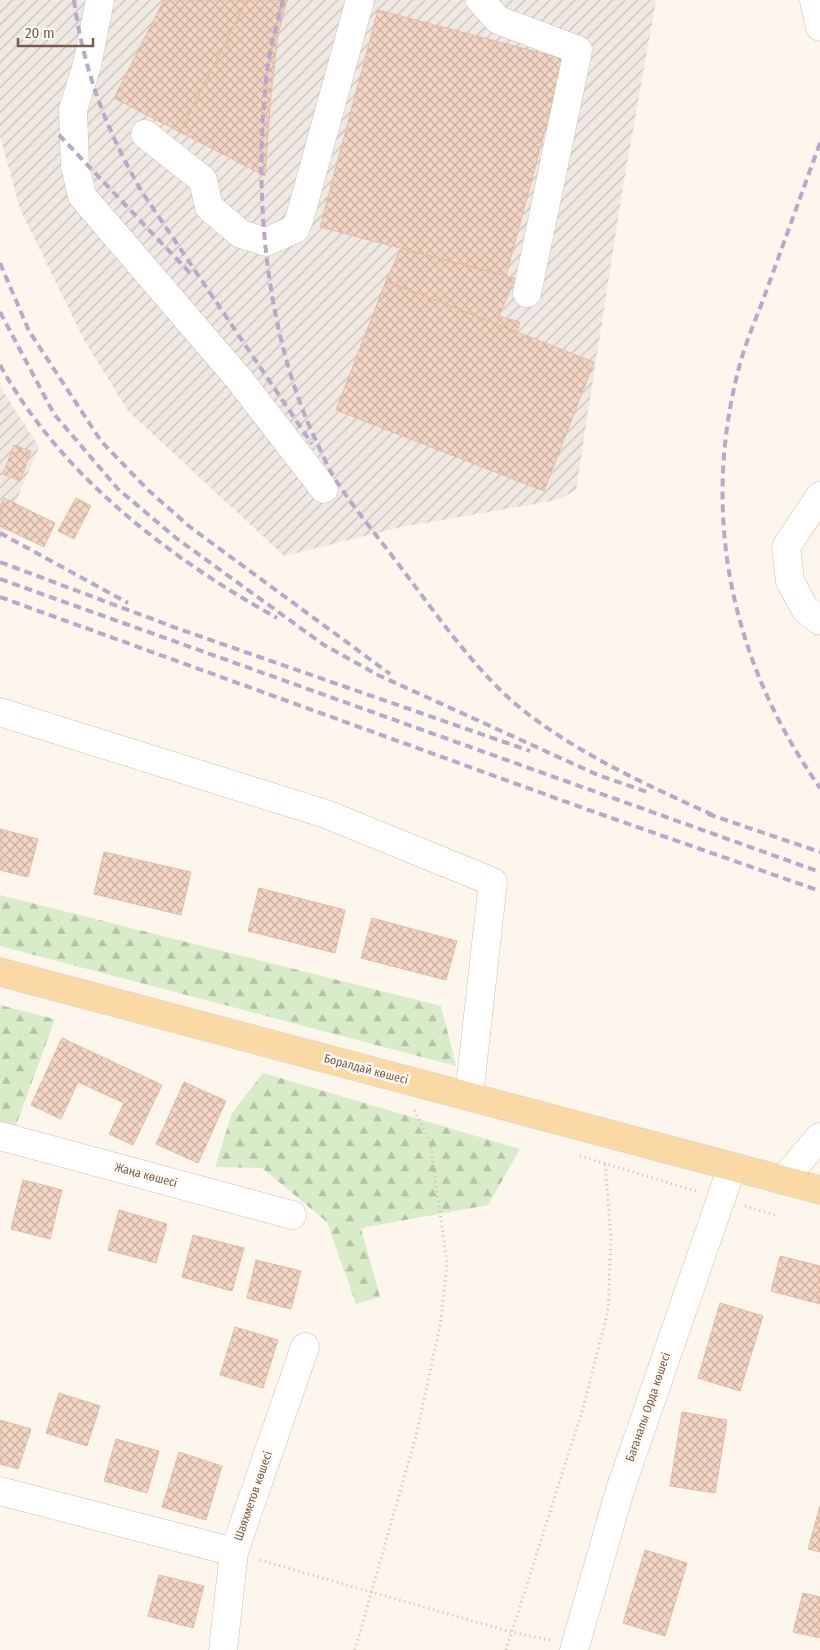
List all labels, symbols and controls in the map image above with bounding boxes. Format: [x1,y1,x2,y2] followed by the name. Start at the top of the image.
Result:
[18,15,92,47] scale bar
[25,24,55,42] text: 20 m
[322,1051,410,1087] street label: Боралдай көшесі
[113,1160,179,1190] street label: Жаңа көшесі
[623,1351,673,1463] street label: Бағаналы Орда көшесі
[231,1449,275,1543] street label: Шаяхметов көшесі

